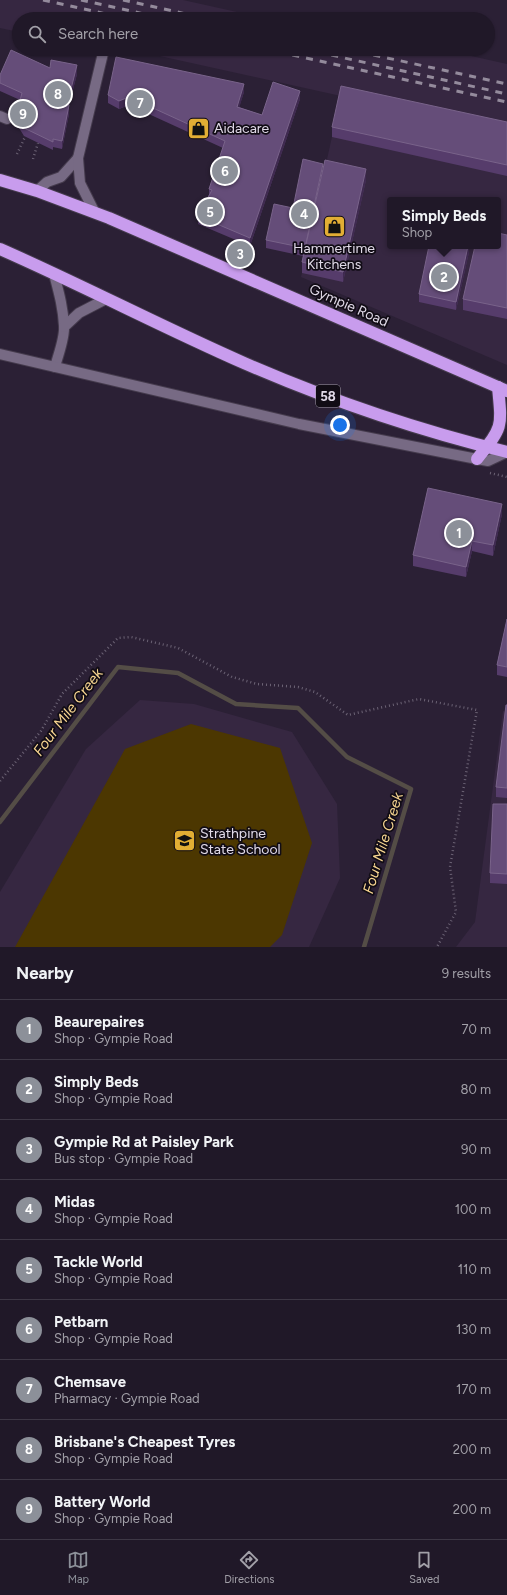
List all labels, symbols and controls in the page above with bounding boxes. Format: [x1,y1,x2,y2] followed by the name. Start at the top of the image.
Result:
[12,12,495,56] search box
[26,23,48,45] icon: search
[58,25,138,43] text: Search here
[45,79,71,109] pin: 8
[127,88,153,118] pin: 7
[10,99,36,129] pin: 9
[185,115,211,141] shop icon: Aidacare
[214,120,270,137] place label: Aidacare
[212,156,238,186] pin: 6
[197,197,223,227] pin: 5
[387,197,501,249] popup
[291,199,317,229] pin: 4
[402,207,486,225] text: Simply Beds
[321,213,347,239] shop icon: Hammertime Kitchens
[402,225,432,240] text: Shop
[227,239,253,269] pin: 3
[293,240,375,273] place label: Hammertime Kitchens
[431,262,457,292] pin: 2
[307,280,391,330] street label: Gympie Road
[316,385,340,407] road number: 58
[330,415,350,435] your location
[446,518,472,548] pin: 1
[29,664,107,759] water label: Four Mile Creek
[359,789,407,896] water label: Four Mile Creek
[200,825,281,858] place label: Strathpine State School
[172,828,198,854] school or university icon: Strathpine State School
[16,963,74,983] text: Nearby
[442,966,491,981] text: 9 results
[54,1013,144,1031] text: Beaurepaires
[26,1022,32,1037] text: 1
[461,1022,491,1037] text: 70 m
[54,1031,173,1046] text: Shop · Gympie Road
[54,1073,138,1091] text: Simply Beds
[25,1082,33,1097] text: 2
[460,1082,491,1097] text: 80 m
[54,1091,173,1106] text: Shop · Gympie Road
[54,1133,234,1151] text: Gympie Rd at Paisley Park
[25,1142,33,1157] text: 3
[461,1142,491,1157] text: 90 m
[54,1151,193,1166] text: Bus stop · Gympie Road
[54,1193,95,1211] text: Midas
[25,1202,33,1217] text: 4
[455,1202,491,1217] text: 100 m
[54,1211,173,1226] text: Shop · Gympie Road
[54,1253,143,1271] text: Tackle World
[25,1262,33,1277] text: 5
[458,1262,491,1277] text: 110 m
[54,1271,173,1286] text: Shop · Gympie Road
[54,1313,108,1331] text: Petbarn
[25,1322,33,1337] text: 6
[456,1322,491,1337] text: 130 m
[54,1331,173,1346] text: Shop · Gympie Road
[54,1373,126,1391] text: Chemsave
[25,1382,33,1397] text: 7
[456,1382,491,1397] text: 170 m
[54,1391,200,1406] text: Pharmacy · Gympie Road
[54,1433,235,1451] text: Brisbane's Cheapest Tyres
[25,1442,33,1457] text: 8
[453,1442,491,1457] text: 200 m
[54,1451,173,1466] text: Shop · Gympie Road
[54,1493,150,1511] text: Battery World
[25,1502,33,1517] text: 9
[453,1502,491,1517] text: 200 m
[54,1511,173,1526] text: Shop · Gympie Road
[67,1549,89,1586] tab: Map
[224,1549,274,1586] tab: Directions
[409,1549,440,1586] tab: Saved

